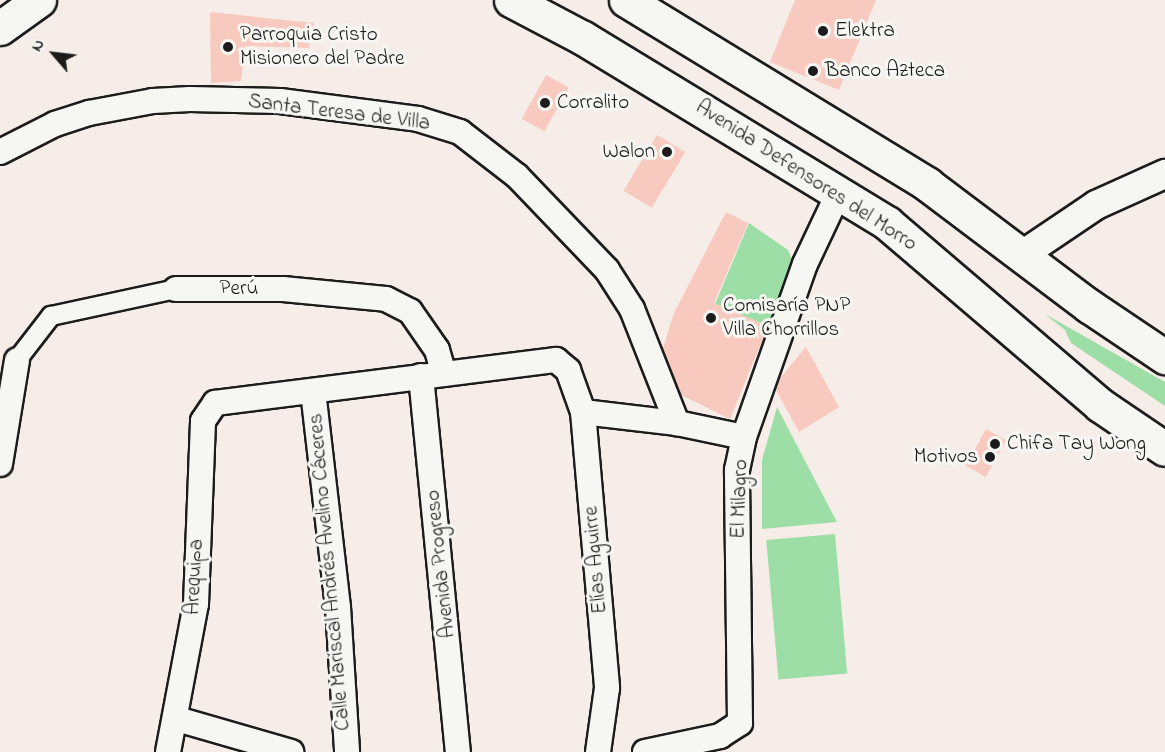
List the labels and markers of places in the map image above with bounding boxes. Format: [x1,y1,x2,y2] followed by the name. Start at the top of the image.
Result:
[835,18,895,44] place label: Elektra
[240,22,404,72] place label: Parroquia Cristo Misionero del Padre
[816,24,830,38] marker: Elektra
[221,40,235,54] marker: Parroquia Cristo Misionero del Padre
[825,58,945,84] place label: Banco Azteca
[806,64,820,78] marker: Banco Azteca
[557,90,629,116] place label: Corralito
[538,96,552,110] marker: Corralito
[603,139,655,165] place label: Walon
[660,145,674,159] marker: Walon
[723,293,850,343] place label: Comisaría PNP Villa Chorrillos
[704,311,718,325] marker: Comisaría PNP Villa Chorrillos
[1007,431,1146,457] place label: Chifa Tay Wong
[988,437,1002,451] marker: Chifa Tay Wong
[914,444,978,470] place label: Motivos
[983,450,997,464] marker: Motivos

